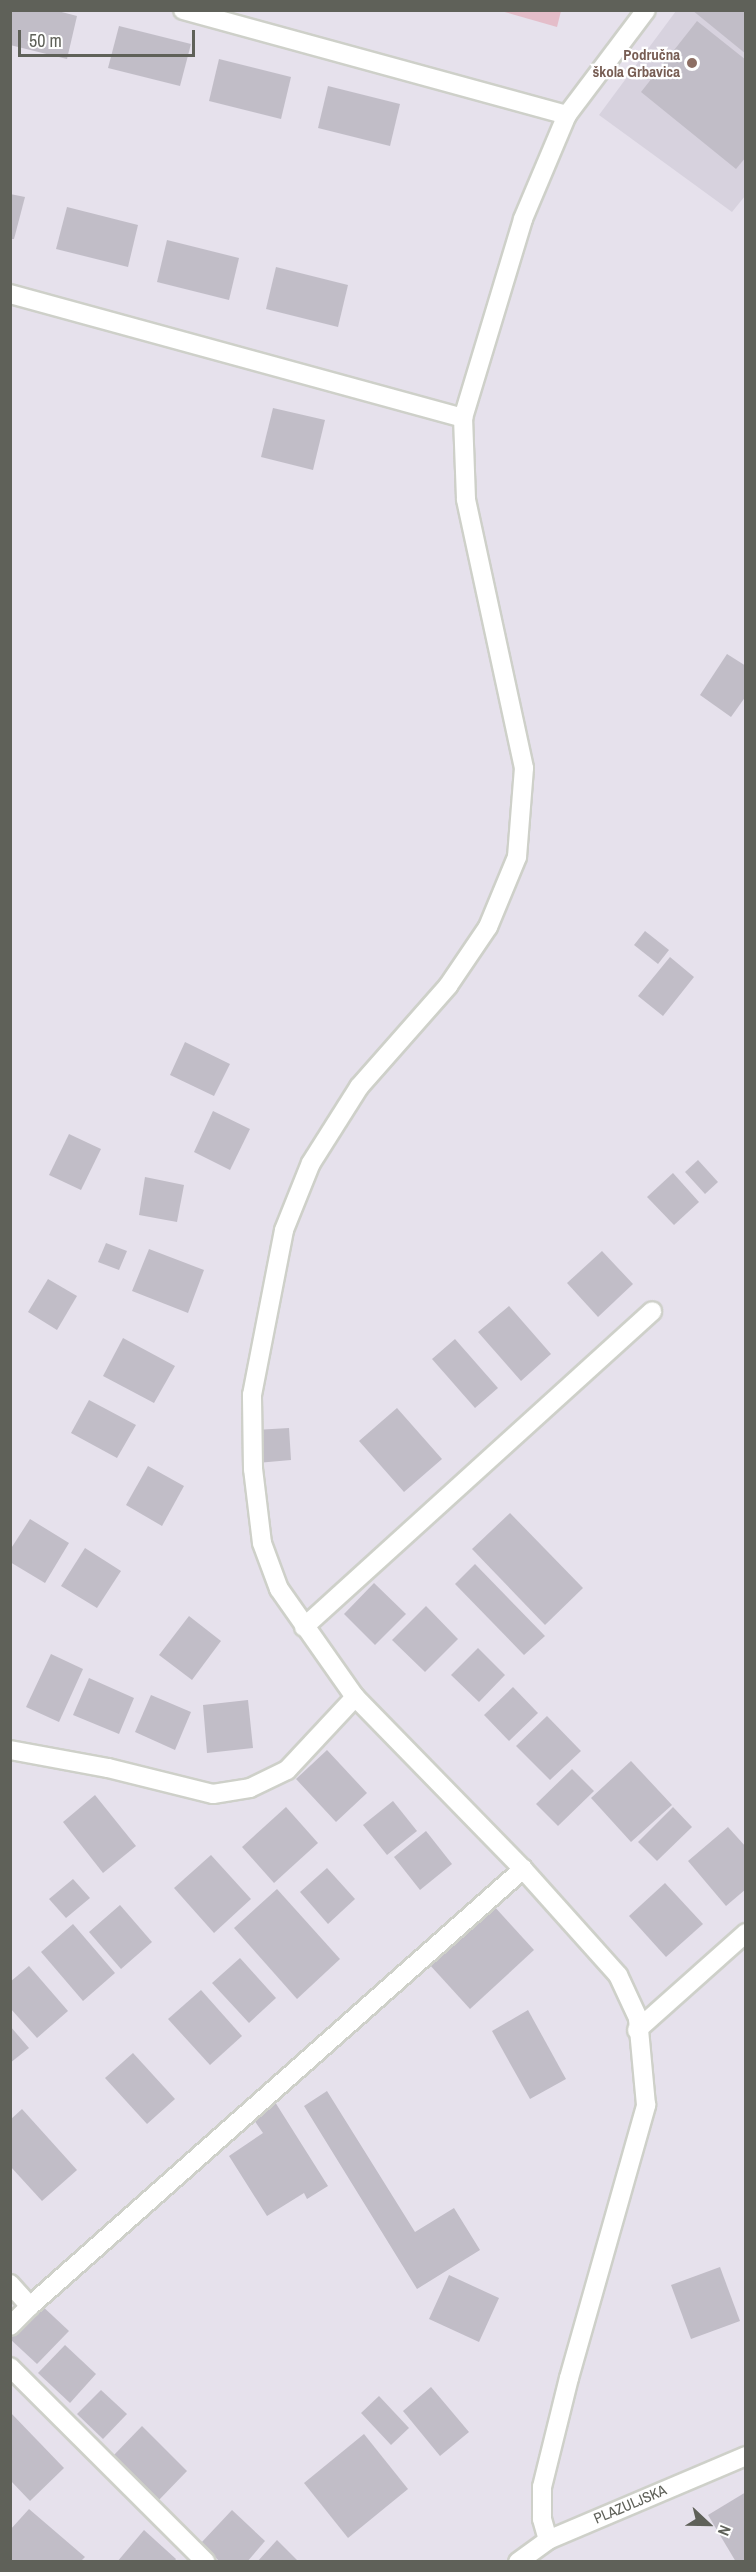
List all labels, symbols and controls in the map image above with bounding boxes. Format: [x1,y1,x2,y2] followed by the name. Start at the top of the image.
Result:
[21,18,198,56] scale bar
[29,28,62,53] text: 50 m
[592,45,680,80] place label: Područna škola Grbavica
[685,56,699,70] marker: Područna škola Grbavica
[591,2481,669,2527] street label: PLAZULJSKA
[678,2494,738,2554] north arrow
[713,2522,737,2539] text: N

